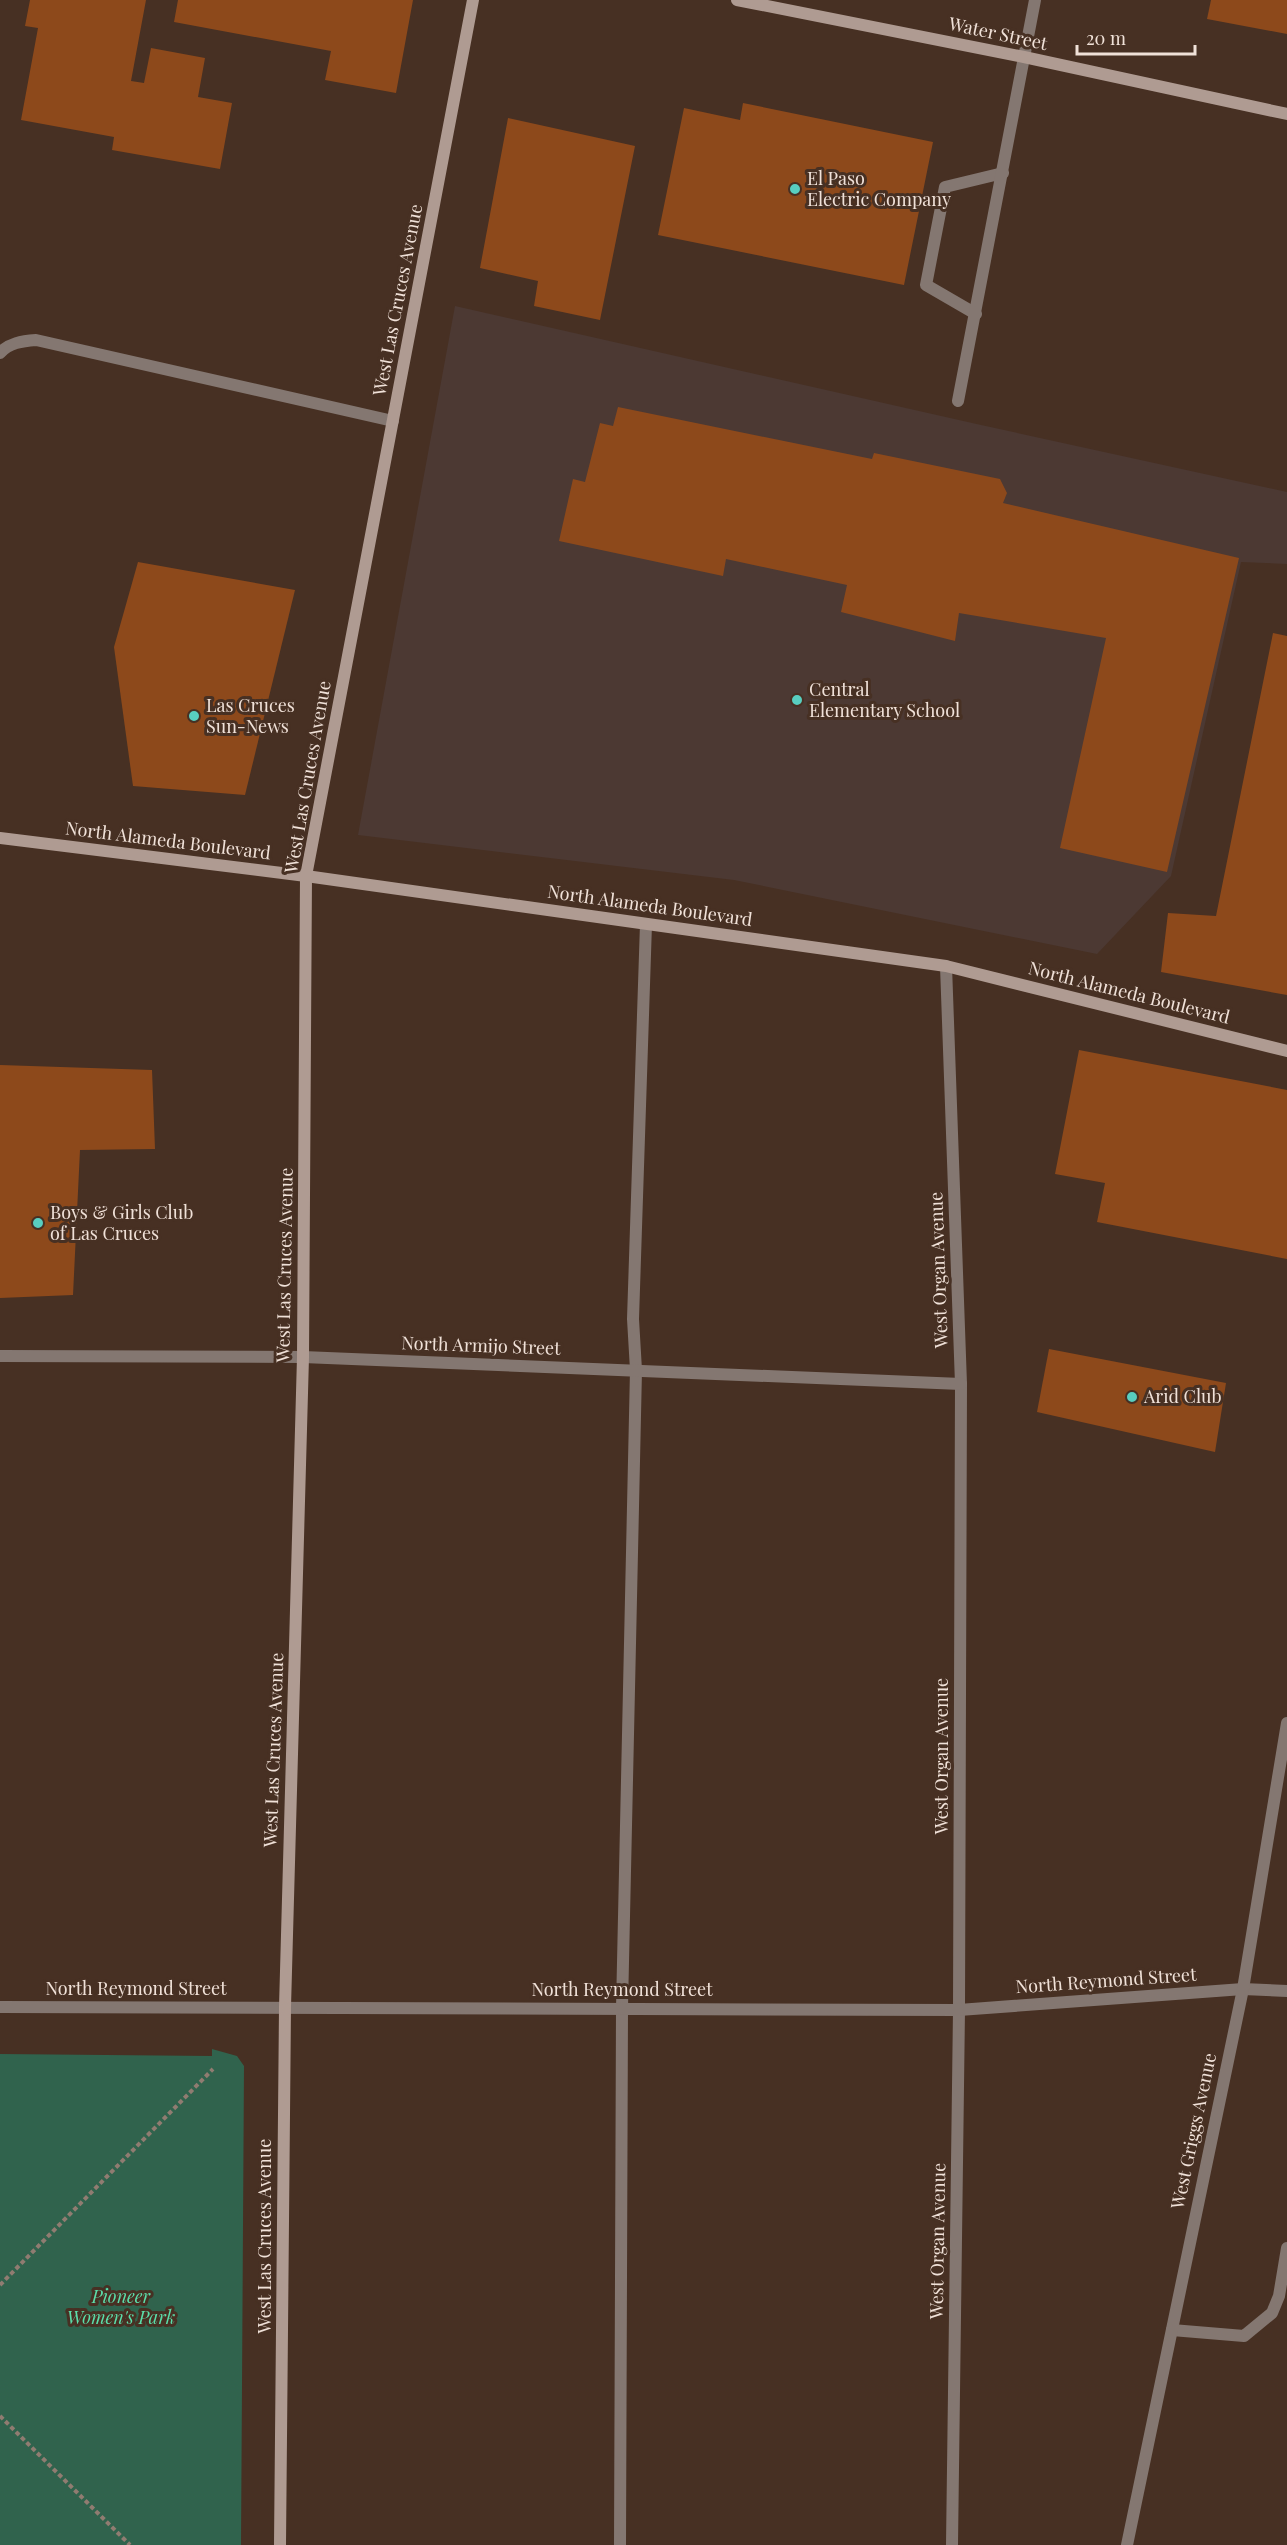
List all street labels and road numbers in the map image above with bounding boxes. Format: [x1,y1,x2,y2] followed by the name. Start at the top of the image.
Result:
[946,11,1050,55] street label: Water Street
[366,202,427,399] street label: West Las Cruces Avenue
[278,679,336,876] street label: West Las Cruces Avenue
[64,816,273,865] street label: North Alameda Boulevard
[546,879,755,931] street label: North Alameda Boulevard
[1026,955,1233,1029] street label: North Alameda Boulevard
[270,1167,298,1364] street label: West Las Cruces Avenue
[923,1191,953,1350] street label: West Organ Avenue
[401,1330,562,1360] street label: North Armijo Street
[258,1652,288,1849] street label: West Las Cruces Avenue
[929,1678,953,1835] street label: West Organ Avenue
[1015,1962,1198,1998] street label: North Reymond Street
[45,1976,227,2000] street label: North Reymond Street
[531,1977,713,2001] street label: North Reymond Street
[1165,2051,1221,2212] street label: West Griggs Avenue
[252,2139,276,2334] street label: West Las Cruces Avenue
[924,2163,950,2320] street label: West Organ Avenue

